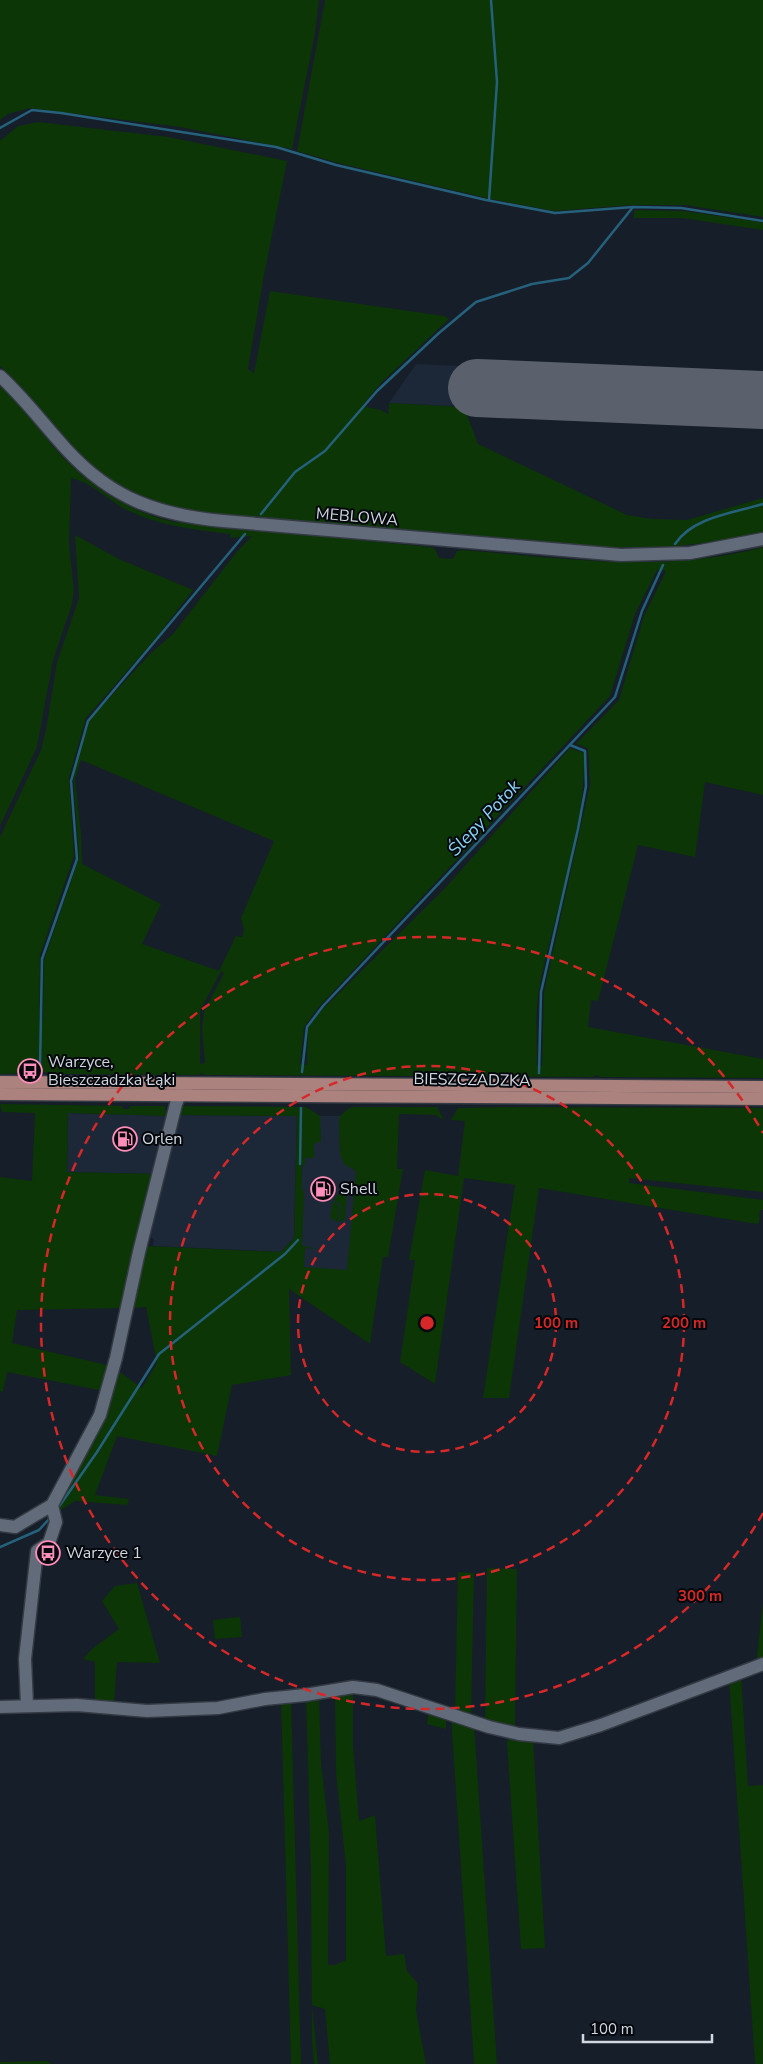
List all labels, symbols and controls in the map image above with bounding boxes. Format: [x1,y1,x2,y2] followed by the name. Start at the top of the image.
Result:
[315,502,399,532] street label: MEBLOWA
[442,774,526,861] water label: Ślepy Potok
[48,1051,175,1091] place label: Warzyce, Bieszczadzka Łąki
[17,1058,43,1084] bus stop icon: Warzyce, Bieszczadzka Łąki
[413,1068,531,1092] street label: BIESZCZADZKA
[112,1126,138,1152] fuel station icon: Orlen
[142,1128,182,1150] place label: Orlen
[310,1176,336,1202] fuel station icon: Shell
[340,1178,377,1200] place label: Shell
[534,1313,578,1333] text: 100 m
[662,1313,706,1333] text: 200 m
[418,1314,436,1332] centre of rings
[35,1540,61,1566] bus stop icon: Warzyce 1
[66,1542,142,1564] place label: Warzyce 1
[678,1586,722,1606] text: 300 m
[583,2012,712,2044] scale bar
[590,2019,634,2039] text: 100 m

